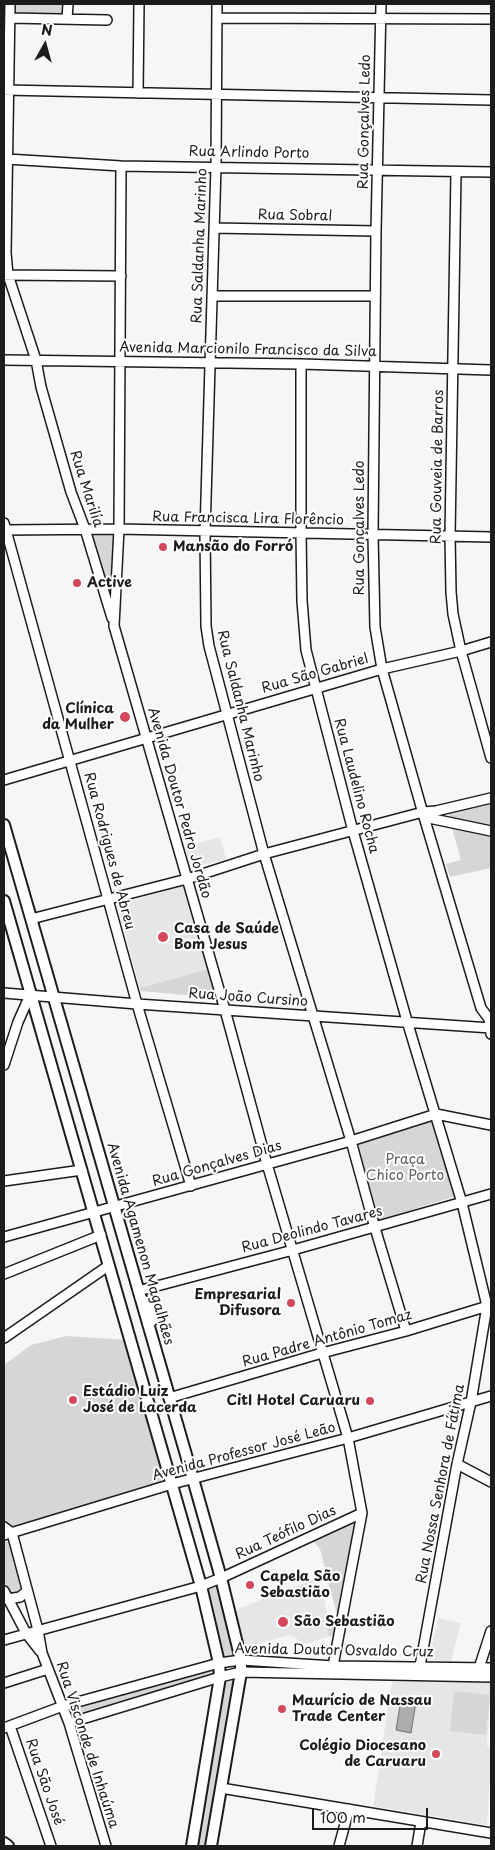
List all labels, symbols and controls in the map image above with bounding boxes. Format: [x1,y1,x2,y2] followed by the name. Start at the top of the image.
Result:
[40,19,54,41] text: N
[20,20,70,70] north arrow
[355,54,375,190] street label: Rua Gonçalves Ledo
[188,144,310,162] street label: Rua Arlindo Porto
[189,168,211,324] street label: Rua Saldanha Marinho
[257,207,333,225] street label: Rua Sobral
[119,339,377,361] street label: Avenida Marcionilo Francisco da Silva
[428,389,448,545] street label: Rua Gouveia de Barros
[66,449,106,529] street label: Rua Marilía
[352,461,368,595] street label: Rua Gonçalves Ledo
[152,509,344,529] street label: Rua Francisca Lira Florêncio
[173,539,293,555] place label: Mansão do Forró
[157,541,169,553] marker: Mansão do Forró
[87,575,132,591] place label: Active
[71,577,83,589] marker: Active
[213,629,267,783] street label: Rua Saldanha Marinho
[260,651,370,697] street label: Rua São Gabriel
[42,701,114,734] place label: Clínica da Mulher
[144,706,214,900] street label: Avenida Doutor Pedro Jordão
[118,710,132,724] marker: Clínica da Mulher
[330,717,382,855] street label: Rua Laudelino Rocha
[80,771,138,931] street label: Rua Rodrigues de Abreu
[174,921,279,954] place label: Casa de Saúde Bom Jesus
[156,930,170,944] marker: Casa de Saúde Bom Jesus
[188,985,308,1011] street label: Rua João Cursino
[150,1137,284,1191] street label: Rua Gonçalves Dias
[103,1141,177,1347] street label: Avenida Agamenon Magalhães
[366,1152,444,1184] park label: Praça Chico Porto
[240,1203,384,1257] street label: Rua Deolindo Tavares
[194,1287,281,1320] place label: Empresarial Difusora
[285,1297,297,1309] marker: Empresarial Difusora
[240,1307,414,1371] street label: Rua Padre Antônio Tomaz
[413,1383,469,1585] street label: Rua Nossa Senhora de Fátima
[83,1384,197,1416] place label: Estádio Luiz José de Lacerda
[227,1393,360,1409] place label: CitI Hotel Caruaru
[67,1394,79,1406] marker: Estádio Luiz José de Lacerda
[364,1395,376,1407] marker: CitI Hotel Caruaru
[151,1419,337,1485] street label: Avenida Professor José Leão
[233,1502,339,1564] street label: Rua Teófilo Dias
[260,1569,340,1601] place label: Capela São Sebastião
[244,1579,256,1591] marker: Capela São Sebastião
[294,1614,395,1630] place label: São Sebastião
[276,1615,290,1629] marker: São Sebastião
[234,1641,434,1661] street label: Avenida Doutor Osvaldo Cruz
[52,1660,122,1830] street label: Rua Visconde de Inhaúma
[292,1693,432,1725] place label: Maurício de Nassau Trade Center
[276,1703,288,1715] marker: Maurício de Nassau Trade Center
[21,1737,67,1827] street label: Rua São José
[299,1738,426,1770] place label: Colégio Diocesano de Caruaru
[430,1748,442,1760] marker: Colégio Diocesano de Caruaru
[315,1798,431,1830] scale bar
[320,1805,366,1828] text: 100 m

